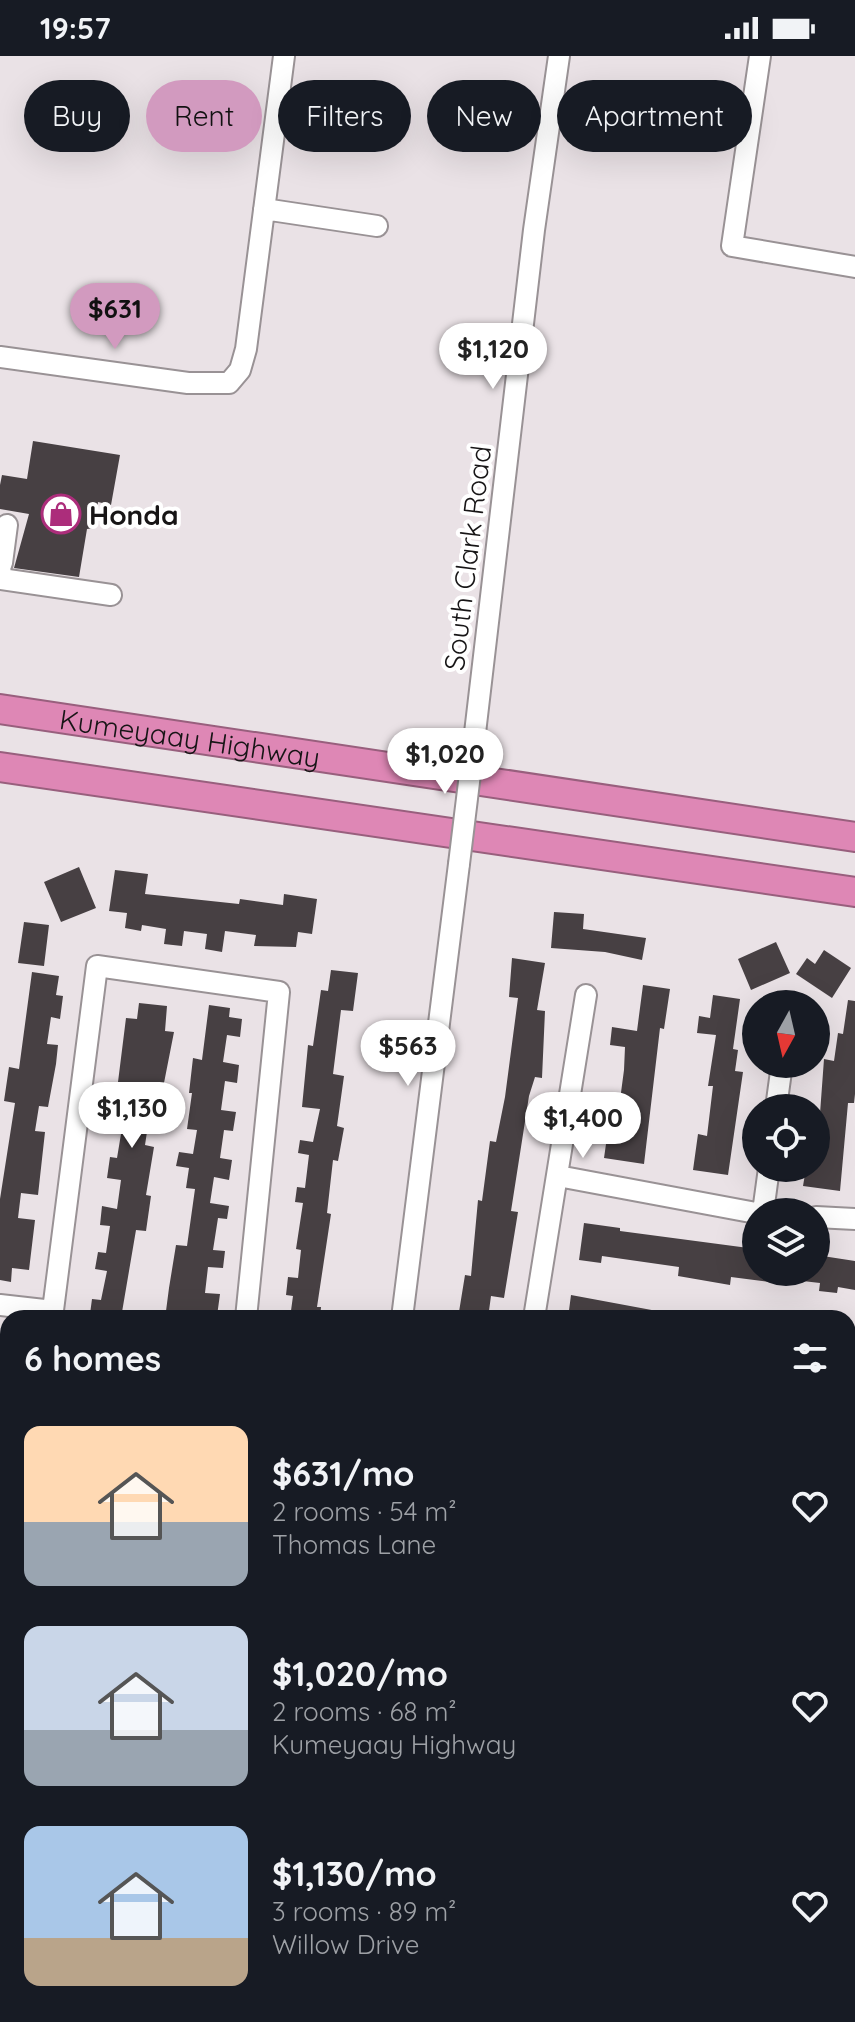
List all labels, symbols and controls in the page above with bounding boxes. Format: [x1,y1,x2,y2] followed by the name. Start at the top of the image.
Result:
[40,9,111,47] text: 19:57
[24,80,130,152] chip: Buy
[146,80,262,152] chip: Rent
[278,80,411,152] chip: Filters
[427,80,541,152] chip: New
[557,80,752,152] chip: Apartment
[68,283,162,351] pin: $631
[88,292,142,325] text: $631
[428,323,558,391] pin: $1,120
[457,332,529,365] text: $1,120
[436,444,498,672] street label: South Clark Road
[40,493,82,535] shop icon: Honda
[89,497,178,532] place label: Honda
[57,701,323,774] street label: Kumeyaay Highway
[380,728,510,796] pin: $1,020
[405,737,485,770] text: $1,020
[742,990,830,1078] north arrow
[742,990,830,1286] map controls
[361,1020,455,1088] pin: $563
[379,1029,437,1062] text: $563
[67,1082,197,1150] pin: $1,130
[96,1091,168,1124] text: $1,130
[518,1092,648,1160] pin: $1,400
[742,1094,830,1182] button: locate
[543,1101,623,1134] text: $1,400
[742,1198,830,1286] button: layers
[788,1336,832,1380] icon: filters
[24,1337,161,1380] text: 6 homes
[272,1452,414,1495] text: $631/mo
[88,1458,184,1554] icon: home
[788,1484,832,1528] icon: heart
[272,1495,456,1528] text: 2 rooms · 54 m²
[272,1528,436,1561] text: Thomas Lane
[272,1652,448,1695] text: $1,020/mo
[88,1658,184,1754] icon: home
[788,1684,832,1728] icon: heart
[272,1695,457,1728] text: 2 rooms · 68 m²
[272,1728,516,1761] text: Kumeyaay Highway
[272,1852,437,1895] text: $1,130/mo
[88,1858,184,1954] icon: home
[788,1884,832,1928] icon: heart
[272,1895,456,1928] text: 3 rooms · 89 m²
[272,1928,419,1961] text: Willow Drive

